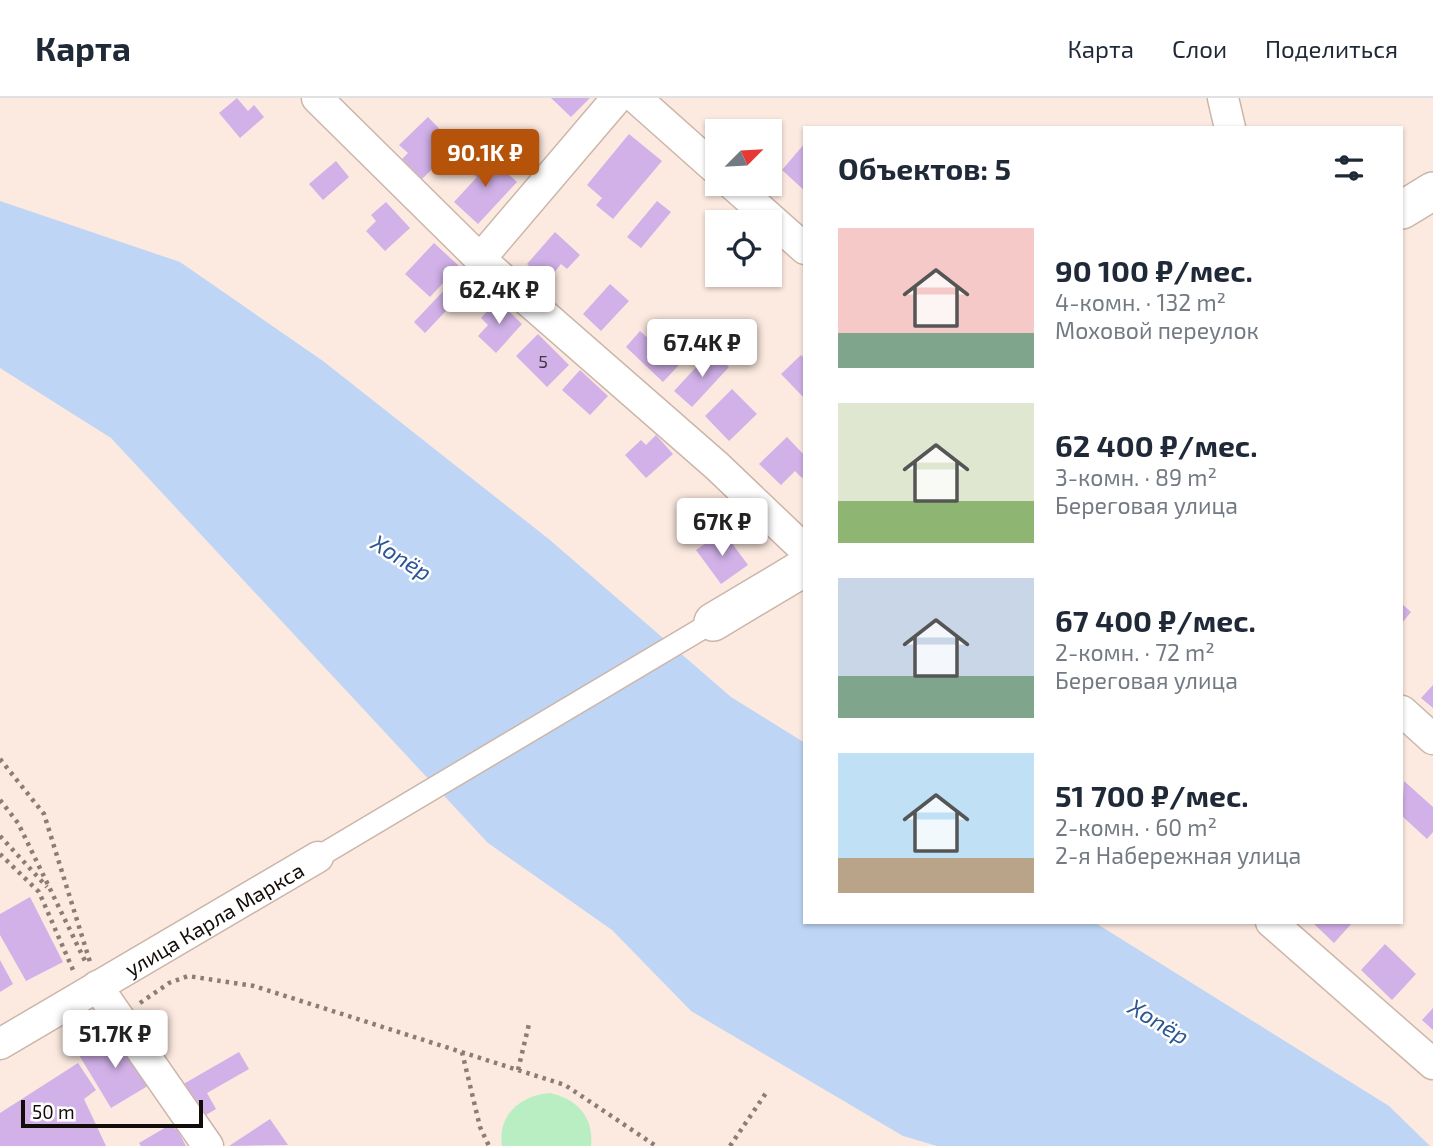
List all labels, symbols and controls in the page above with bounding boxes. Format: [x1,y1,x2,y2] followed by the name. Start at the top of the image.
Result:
[35,28,131,68] text: Карта
[1067,34,1134,63] text: Карта
[1172,34,1227,63] text: Слои
[1265,34,1398,63] text: Поделиться
[705,119,782,196] north arrow
[705,119,782,287] map controls
[420,130,550,189] pin: 90.1K ₽
[447,138,523,166] text: 90.1K ₽
[1330,149,1368,187] icon: filters
[838,150,1011,186] text: Объектов: 5
[705,210,782,287] button: locate
[1055,252,1253,288] text: 90 100 ₽/мес.
[894,256,978,340] icon: home
[434,266,564,326] pin: 62.4K ₽
[459,275,539,303] text: 62.4K ₽
[1055,288,1226,316] text: 4-комн. · 132 m²
[1055,316,1259,344] text: Моховой переулок
[637,320,767,379] pin: 67.4K ₽
[663,328,741,356] text: 67.4K ₽
[538,350,548,372] house number: 5
[1055,427,1257,463] text: 62 400 ₽/мес.
[894,431,978,515] icon: home
[1055,463,1217,491] text: 3-комн. · 89 m²
[1055,491,1238,519] text: Береговая улица
[673,498,771,558] pin: 67K ₽
[693,507,751,535] text: 67K ₽
[366,527,437,586] water label: Хопёр
[1055,602,1256,638] text: 67 400 ₽/мес.
[894,606,978,690] icon: home
[1055,638,1215,666] text: 2-комн. · 72 m²
[1055,666,1238,694] text: Береговая улица
[1055,777,1249,813] text: 51 700 ₽/мес.
[894,781,978,865] icon: home
[1055,813,1217,841] text: 2-комн. · 60 m²
[1055,841,1301,869] text: 2-я Набережная улица
[120,856,308,981] street label: улица Карла Маркса
[1123,992,1194,1050] water label: Хопёр
[50,1010,180,1070] pin: 51.7K ₽
[79,1019,151,1047] text: 51.7K ₽
[21,1097,203,1129] scale bar
[32,1100,75,1123] text: 50 m

